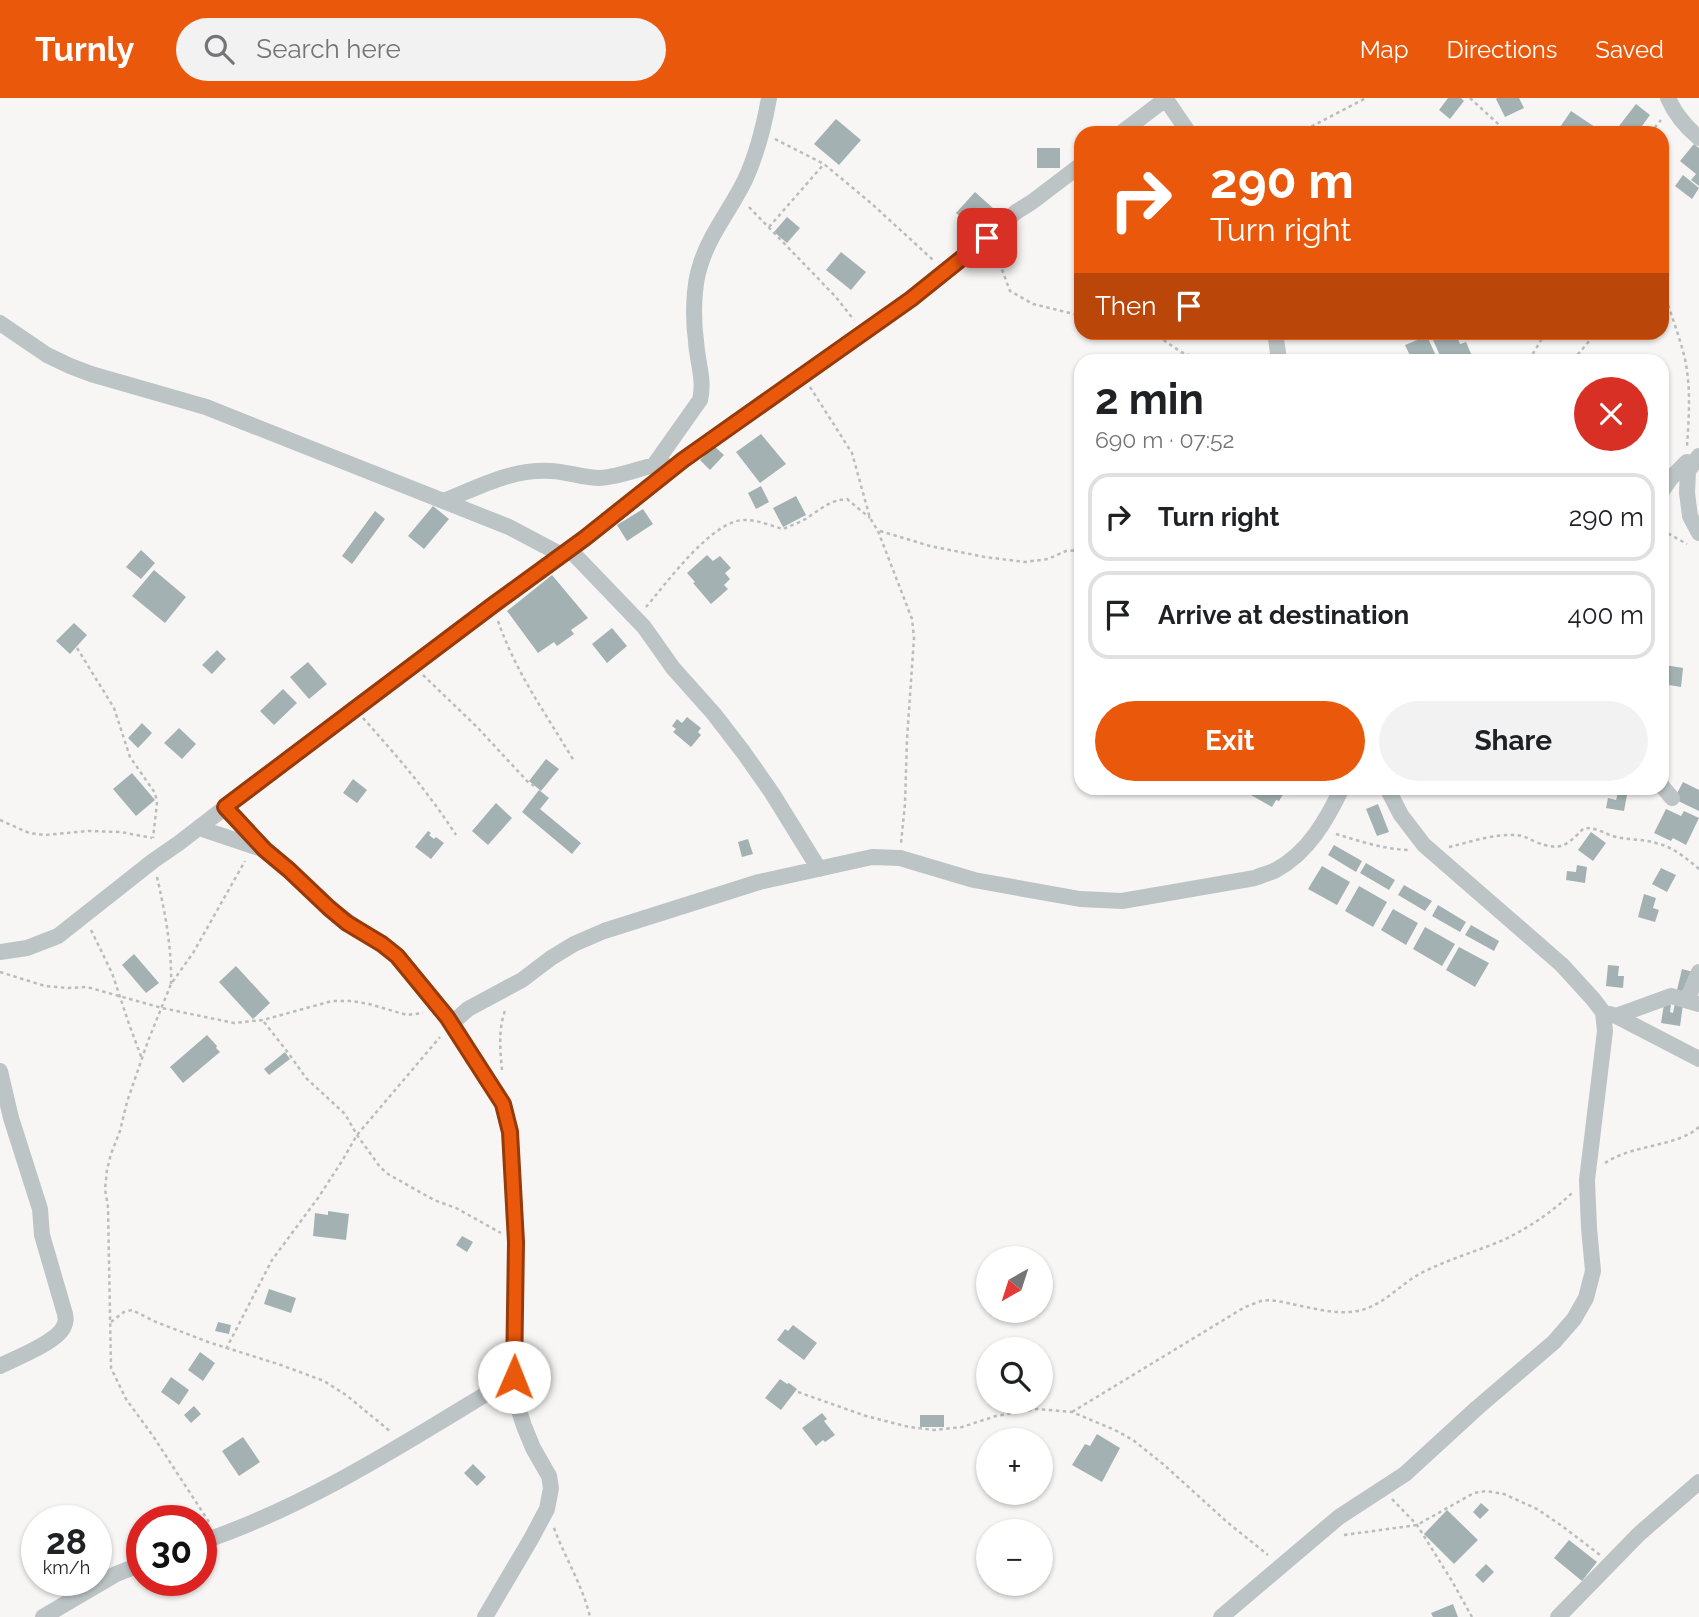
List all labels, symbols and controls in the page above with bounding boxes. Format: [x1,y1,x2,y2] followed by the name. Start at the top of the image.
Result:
[176,18,666,81] search box
[35,30,134,69] text: Turnly
[200,30,238,68] icon: search
[256,34,401,64] text: Search here
[1360,35,1409,64] text: Map
[1447,35,1557,64] text: Directions
[1595,35,1664,64] text: Saved
[1210,152,1354,209] text: 290 m
[1095,154,1186,245] icon: right
[957,208,1017,268] pin
[1210,211,1351,248] text: Turn right
[968,219,1006,257] icon: arrive
[1170,287,1208,325] icon: arrive
[1095,291,1156,321] text: Then
[1095,375,1204,424] text: 2 min
[1574,377,1648,451] button: close
[1095,426,1235,453] text: 690 m · 07:52
[1099,498,1137,536] icon: right
[1158,502,1279,532] text: Turn right
[1569,502,1644,532] text: 290 m
[1099,596,1137,634] icon: arrive
[1158,600,1409,630] text: Arrive at destination
[1567,600,1644,630] text: 400 m
[1095,701,1365,781] button: Exit
[1379,701,1648,781] button: Share
[976,1246,1054,1323] north arrow
[976,1246,1053,1596] map controls
[976,1337,1053,1414] button: search
[477,1340,551,1414] position arrow
[976,1428,1053,1505] button: +
[126,1505,217,1596] speed limit sign: 30
[976,1519,1053,1596] button: −
[46,1521,87,1562] text: 28
[43,1557,90,1578] text: km/h

